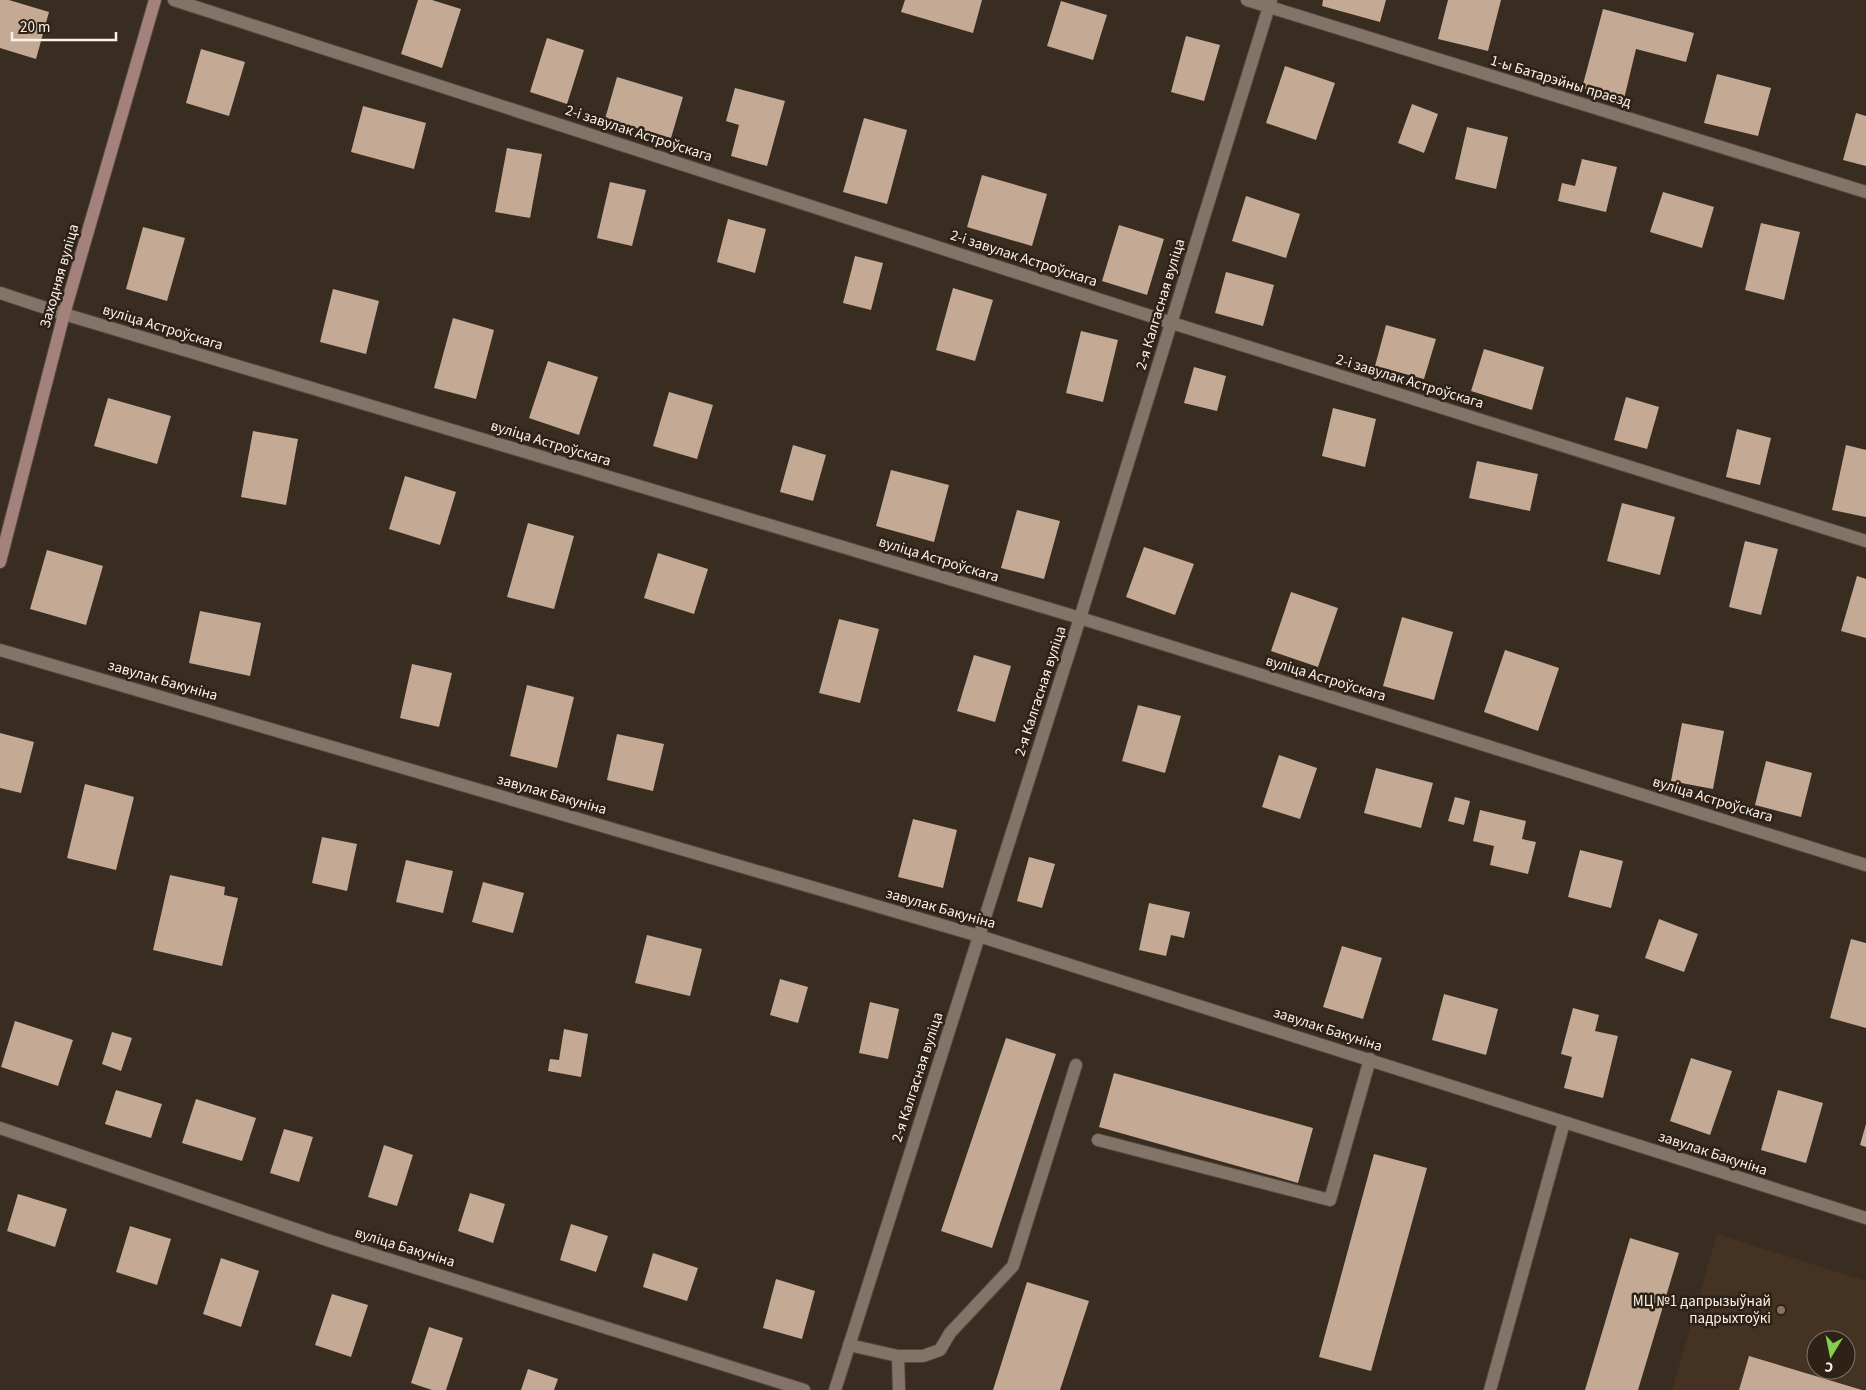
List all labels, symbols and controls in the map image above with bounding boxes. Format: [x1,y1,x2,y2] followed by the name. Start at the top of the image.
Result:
[12,10,116,42] scale bar
[20,17,50,38] text: 20 m
[1488,50,1634,113] street label: 1-ы Батарэйны праезд
[563,100,715,167] street label: 2-і завулак Астроўскага
[35,222,84,331] street label: Заходняя вуліца
[948,225,1100,292] street label: 2-і завулак Астроўскага
[1131,236,1190,372] street label: 2-я Калгасная вуліца
[100,299,226,356] street label: вуліца Астроўскага
[1333,349,1486,414] street label: 2-і завулак Астроўскага
[488,415,614,472] street label: вуліца Астроўскага
[876,531,1002,588] street label: вуліца Астроўскага
[1010,623,1071,759] street label: 2-я Калгасная вуліца
[1263,650,1389,707] street label: вуліца Астроўскага
[105,655,220,706] street label: завулак Бакуніна
[494,769,609,820] street label: завулак Бакуніна
[1650,771,1776,828] street label: вуліца Астроўскага
[883,883,998,934] street label: завулак Бакуніна
[1271,1002,1385,1057] street label: завулак Бакуніна
[887,1009,948,1145] street label: 2-я Калгасная вуліца
[1656,1126,1770,1181] street label: завулак Бакуніна
[352,1222,458,1273] street label: вуліца Бакуніна
[1633,1291,1771,1329] place label: МЦ №1 дапрызыўнай падрыхтоўкі
[1775,1304,1787,1316] marker: МЦ №1 дапрызыўнай падрыхтоўкі
[1806,1330,1856,1380] north arrow
[1823,1356,1835,1377] text: С

